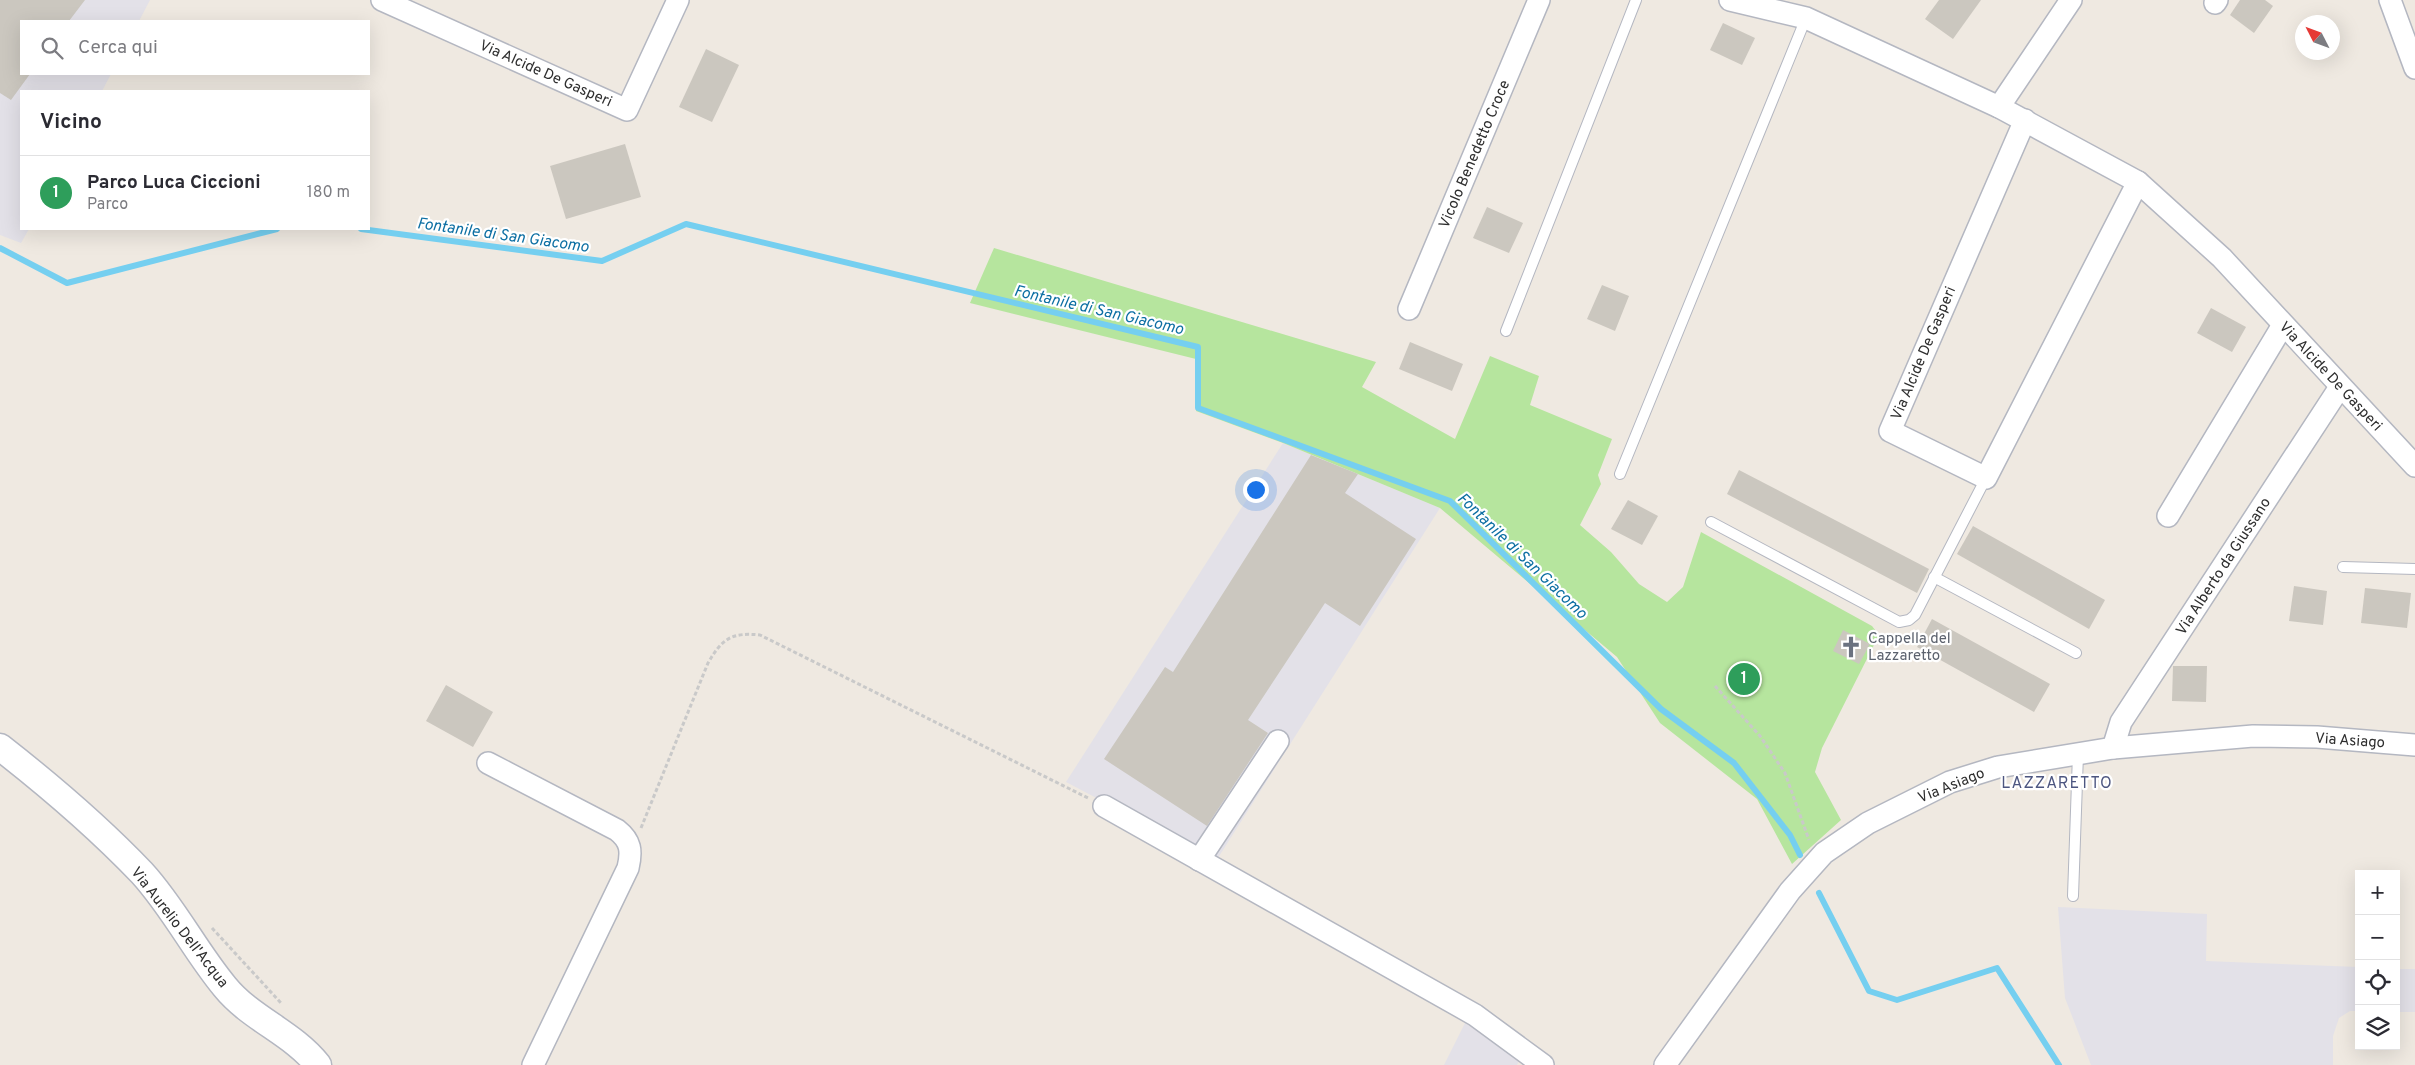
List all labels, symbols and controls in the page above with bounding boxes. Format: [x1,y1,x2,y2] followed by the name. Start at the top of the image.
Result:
[2295,15,2340,60] north arrow
[20,20,370,75] search box
[38,34,66,62] icon: search
[78,36,158,60] text: Cerca qui
[476,37,615,112] street label: Via Alcide De Gasperi
[1436,78,1515,232] street label: Vicolo Benedetto Croce
[40,109,102,136] text: Vicino
[87,171,261,195] text: Parco Luca Ciccioni
[53,183,59,203] text: 1
[307,183,350,203] text: 180 m
[87,195,128,215] text: Parco
[416,214,590,258] water label: Fontanile di San Giacomo
[1012,282,1186,340] water label: Fontanile di San Giacomo
[1888,284,1961,423] street label: Via Alcide De Gasperi
[2274,318,2386,436] street label: Via Alcide De Gasperi
[1243,477,1269,503] your location
[1452,489,1591,624] water label: Fontanile di San Giacomo
[2173,494,2276,639] street label: Via Alberto da Giussano
[1868,630,1951,666] place label: Cappella del Lazzaretto
[1838,634,1864,660] church icon: Cappella del Lazzaretto
[1728,660,1760,698] pin: 1
[2314,730,2386,753] street label: Via Asiago
[1915,764,1988,808] street label: Via Asiago
[2001,774,2113,794] district label: LAZZARETTO
[126,864,232,992] street label: Via Aurelio Dell'Acqua
[2355,870,2400,1050] map controls
[2355,870,2400,915] button: +
[2355,915,2400,960] button: −
[2355,960,2400,1005] button: locate
[2355,1005,2400,1050] button: layers

